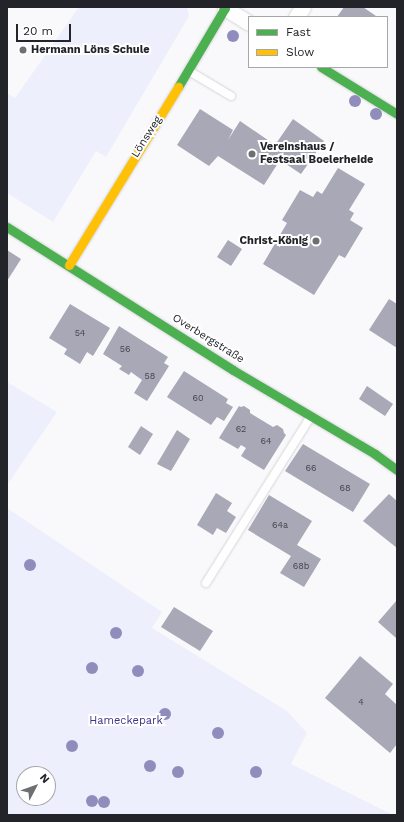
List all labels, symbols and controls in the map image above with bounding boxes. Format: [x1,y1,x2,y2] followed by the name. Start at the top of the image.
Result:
[18,16,73,42] scale bar
[248,16,388,68] legend
[23,24,53,38] text: 20 m
[286,25,311,39] text: Fast
[31,43,150,57] place label: Hermann Löns Schule
[18,45,28,55] marker: Hermann Löns Schule
[286,45,314,59] text: Slow
[129,114,165,160] street label: Lönsweg
[260,141,374,167] place label: Vereinshaus / Festsaal Boelerheide
[247,149,257,159] marker: Vereinshaus / Festsaal Boelerheide
[240,234,308,248] place label: Christ-König
[311,236,321,246] marker: Christ-König
[170,312,246,366] street label: Overbergstraße
[75,328,85,338] house number: 54
[120,344,130,354] house number: 56
[145,371,155,381] house number: 58
[192,393,204,403] house number: 60
[236,424,246,434] house number: 62
[261,436,271,446] house number: 64
[306,463,316,473] house number: 66
[339,483,351,493] house number: 68
[272,520,288,530] house number: 64a
[293,561,309,571] house number: 68b
[358,697,364,707] house number: 4
[89,714,163,728] park label: Hameckepark
[16,766,56,806] north arrow
[37,771,52,786] text: N

